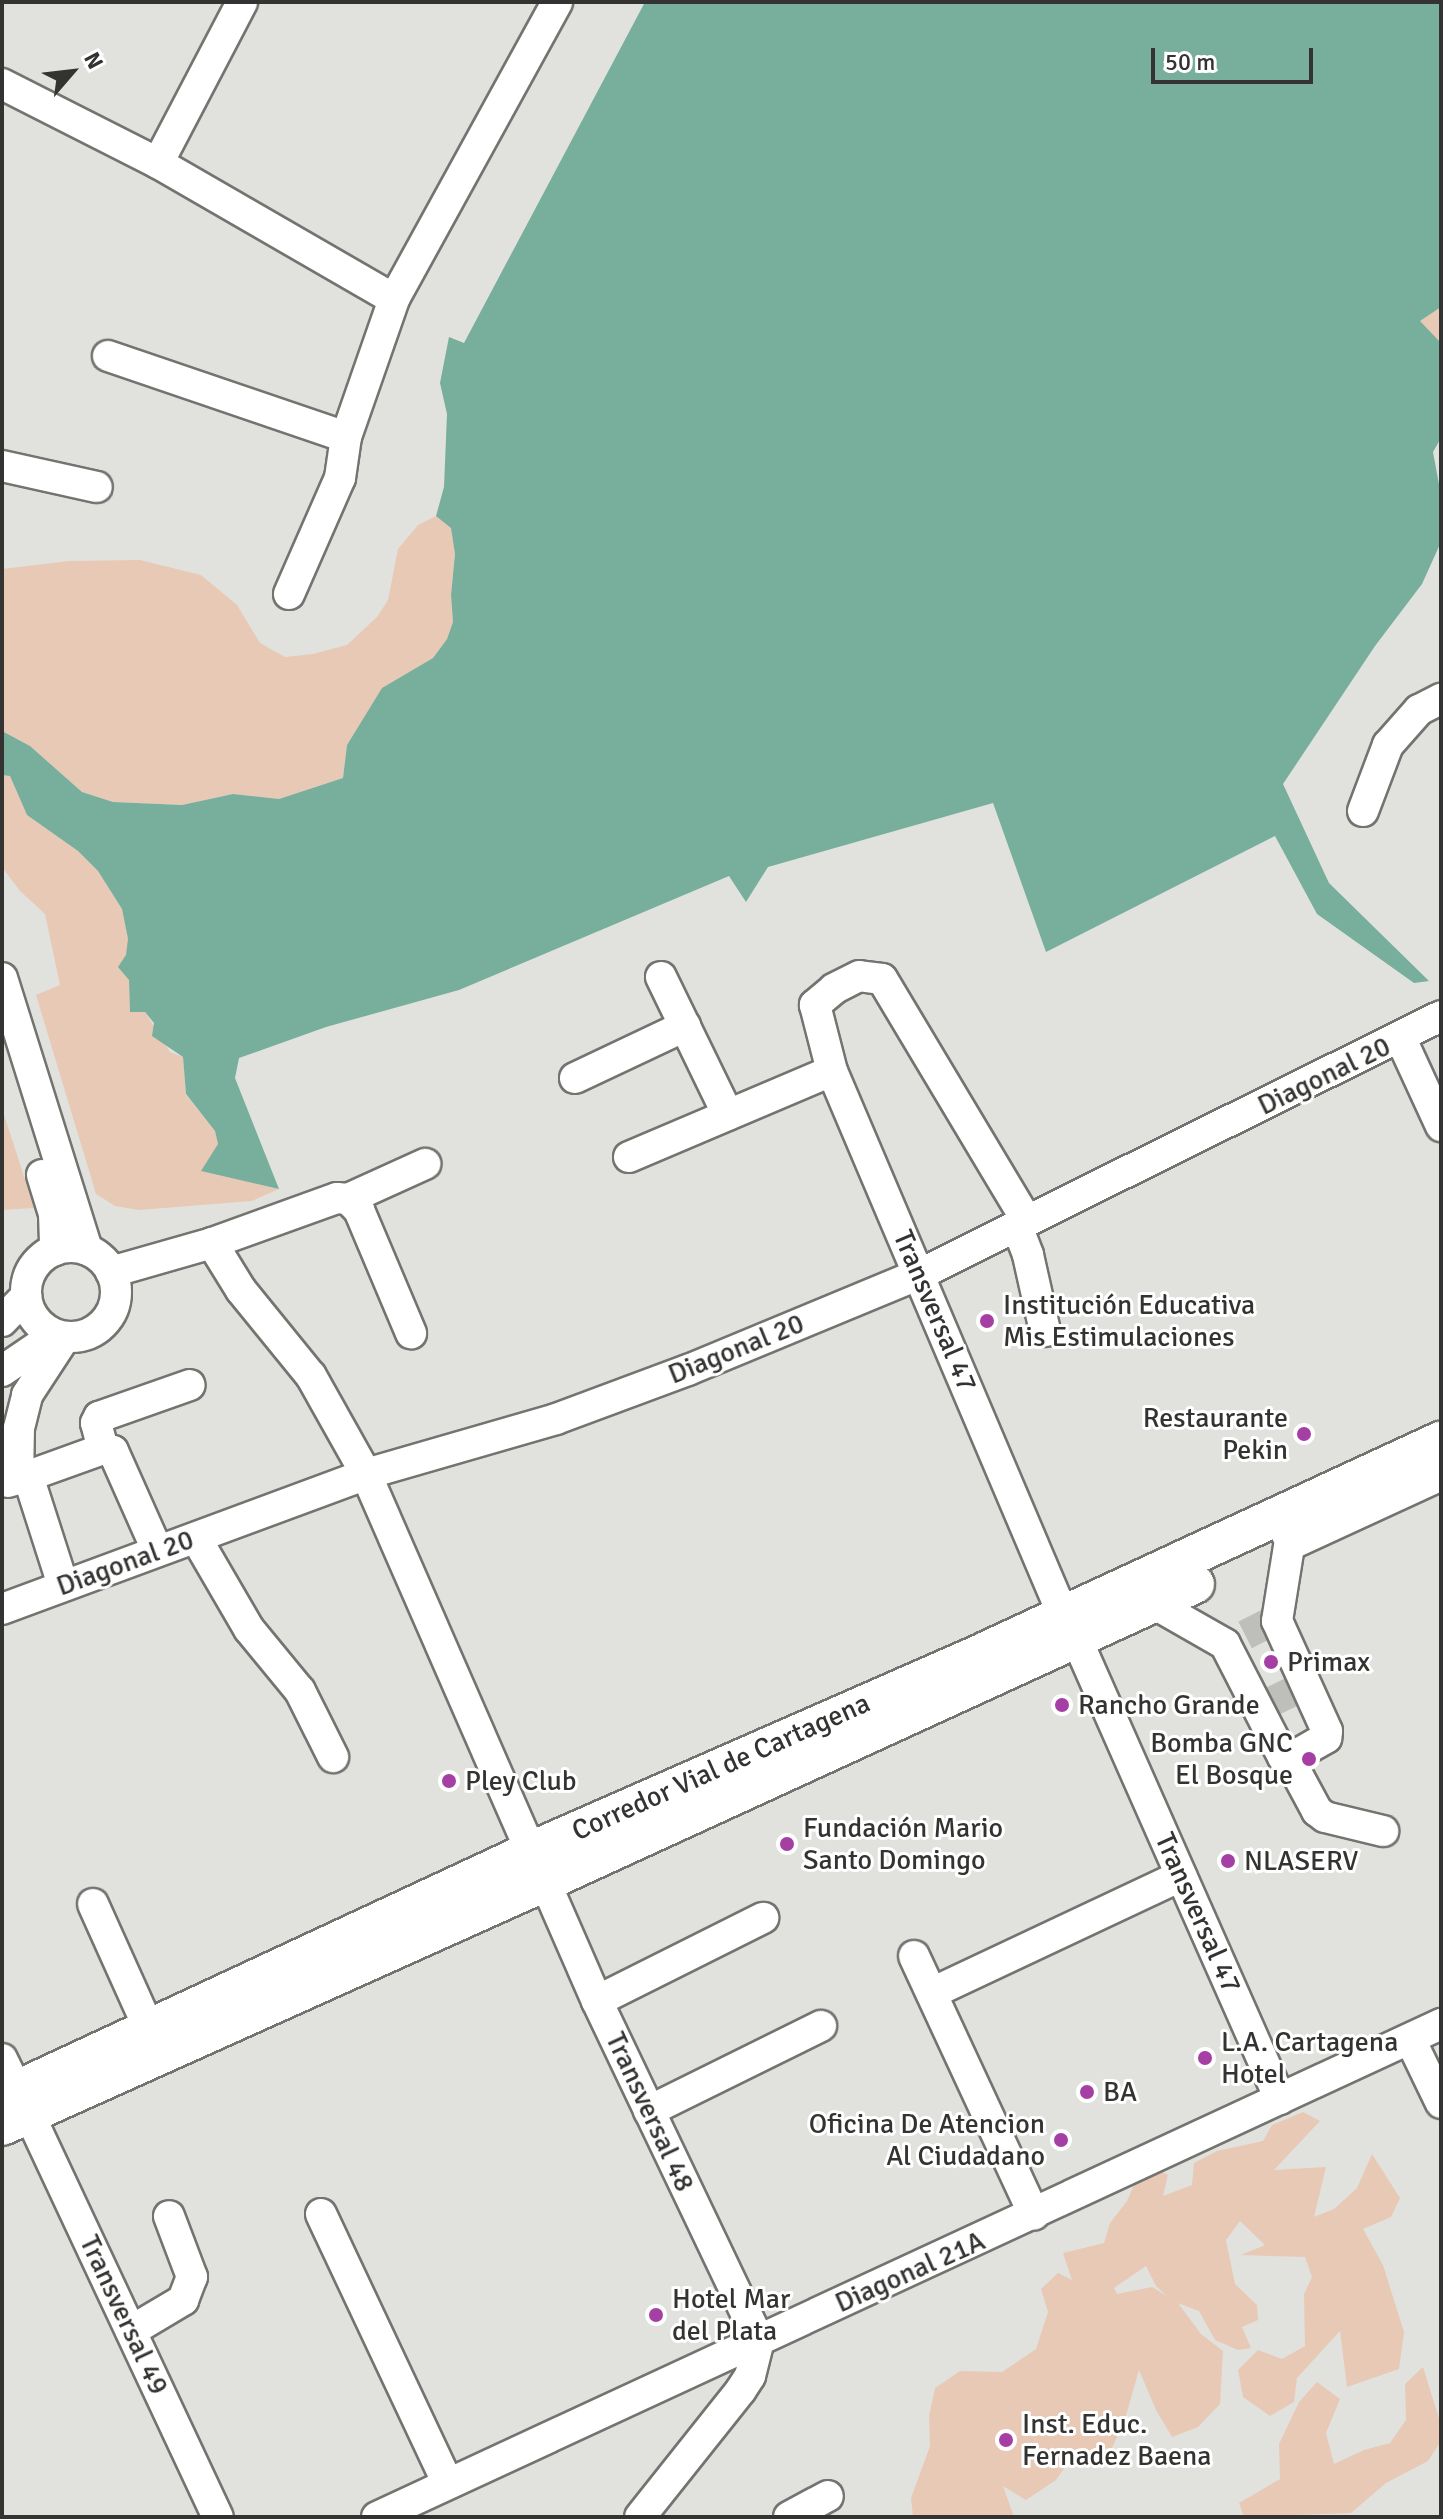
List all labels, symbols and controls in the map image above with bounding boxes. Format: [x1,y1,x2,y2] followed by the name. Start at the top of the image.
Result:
[32,32,112,112] north arrow
[1155,32,1317,82] scale bar
[78,47,109,74] text: N
[1165,47,1215,77] text: 50 m
[1252,1030,1396,1122] street label: Diagonal 20
[886,1225,984,1397] street label: Transversal 47
[1003,1288,1255,1354] place label: Institución Educativa Mis Estimulaciones
[663,1307,809,1391] street label: Diagonal 20
[978,1312,996,1330] marker: Institución Educativa Mis Estimulaciones
[1143,1401,1288,1467] place label: Restaurante Pekin
[1295,1425,1313,1443] marker: Restaurante Pekin
[52,1523,198,1603] street label: Diagonal 20
[1287,1645,1370,1679] place label: Primax
[1262,1653,1280,1671] marker: Primax
[567,1686,875,1848] street label: Corredor Vial de Cartagena
[1078,1688,1260,1722] place label: Rancho Grande
[1053,1696,1071,1714] marker: Rancho Grande
[1150,1726,1293,1792] place label: Bomba GNC El Bosque
[1300,1750,1318,1768] marker: Bomba GNC El Bosque
[465,1764,577,1798] place label: Pley Club
[440,1772,458,1790] marker: Pley Club
[803,1811,1003,1877] place label: Fundación Mario Santo Domingo
[1148,1828,1248,1998] street label: Transversal 47
[778,1835,796,1853] marker: Fundación Mario Santo Domingo
[1244,1844,1358,1878] place label: NLASERV
[1219,1852,1237,1870] marker: NLASERV
[1221,2025,1398,2091] place label: L.A. Cartagena Hotel
[598,2027,702,2197] street label: Transversal 48
[1196,2049,1214,2067] marker: L.A. Cartagena Hotel
[1103,2075,1137,2109] place label: BA
[1078,2083,1096,2101] marker: BA
[809,2107,1045,2173] place label: Oficina De Atencion Al Ciudadano
[1052,2131,1070,2149] marker: Oficina De Atencion Al Ciudadano
[830,2224,990,2320] street label: Diagonal 21A
[72,2230,176,2400] street label: Transversal 49
[672,2282,790,2348] place label: Hotel Mar del Plata
[647,2306,665,2324] marker: Hotel Mar del Plata
[1022,2407,1212,2473] place label: Inst. Educ. Fernadez Baena
[997,2431,1015,2449] marker: Inst. Educ. Fernadez Baena

